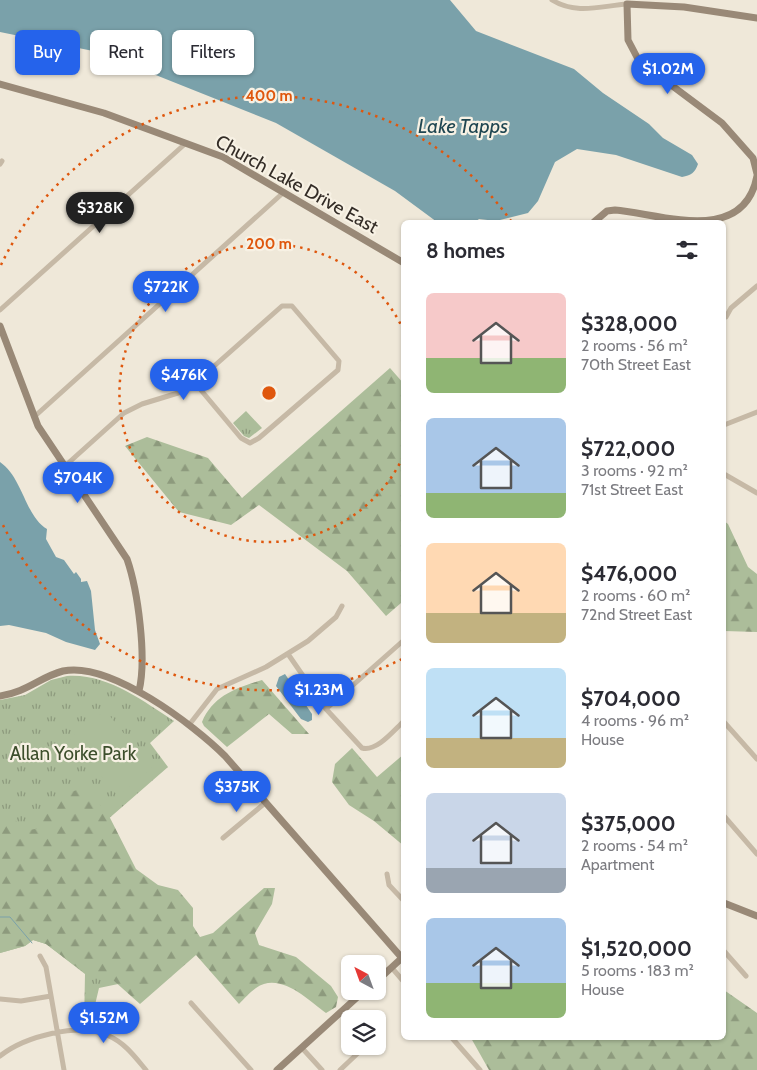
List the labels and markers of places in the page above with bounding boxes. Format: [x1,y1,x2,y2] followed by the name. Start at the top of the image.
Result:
[627,52,709,95] pin: $1.02M
[65,192,135,234] pin: $328K
[131,270,201,313] pin: $722K
[149,358,219,401] pin: $476K
[260,384,278,402] centre of rings
[43,462,113,504] pin: $704K
[278,674,360,716] pin: $1.23M
[202,770,272,813] pin: $375K
[63,1002,145,1044] pin: $1.52M

